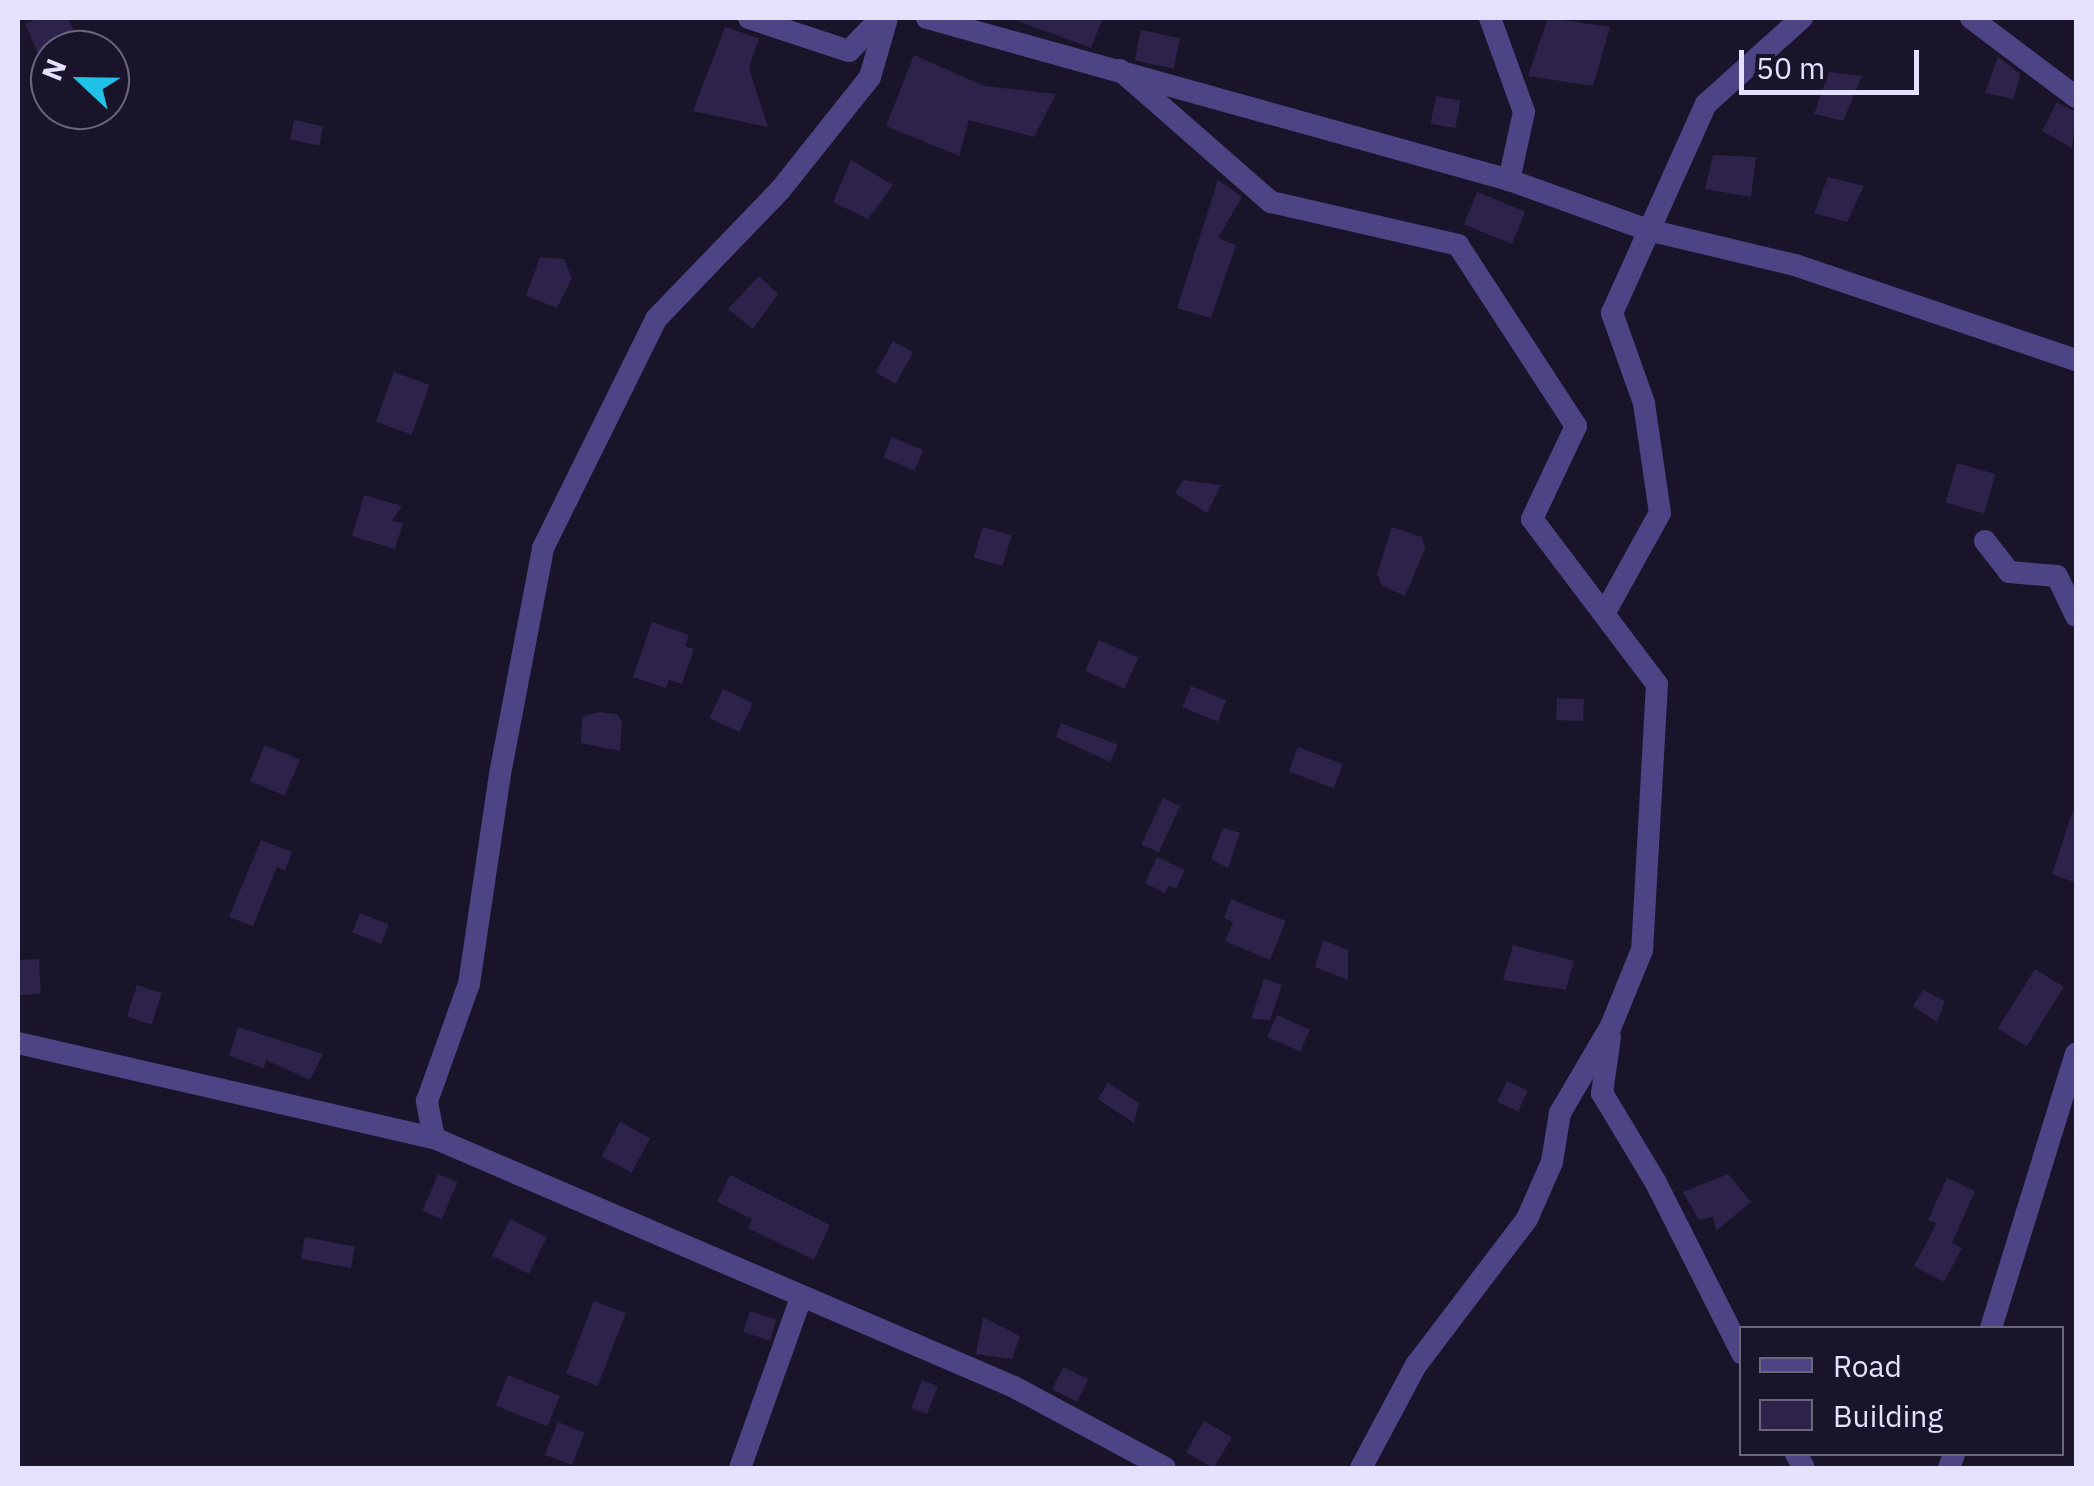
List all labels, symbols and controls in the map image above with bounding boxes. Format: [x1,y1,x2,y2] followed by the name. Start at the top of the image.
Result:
[30,30,130,130] north arrow
[1744,30,1924,92] scale bar
[1756,48,1825,87] text: 50 m
[33,53,75,86] text: N
[1739,1326,2064,1456] legend
[1833,1346,1902,1385] text: Road
[1833,1396,1943,1435] text: Building

